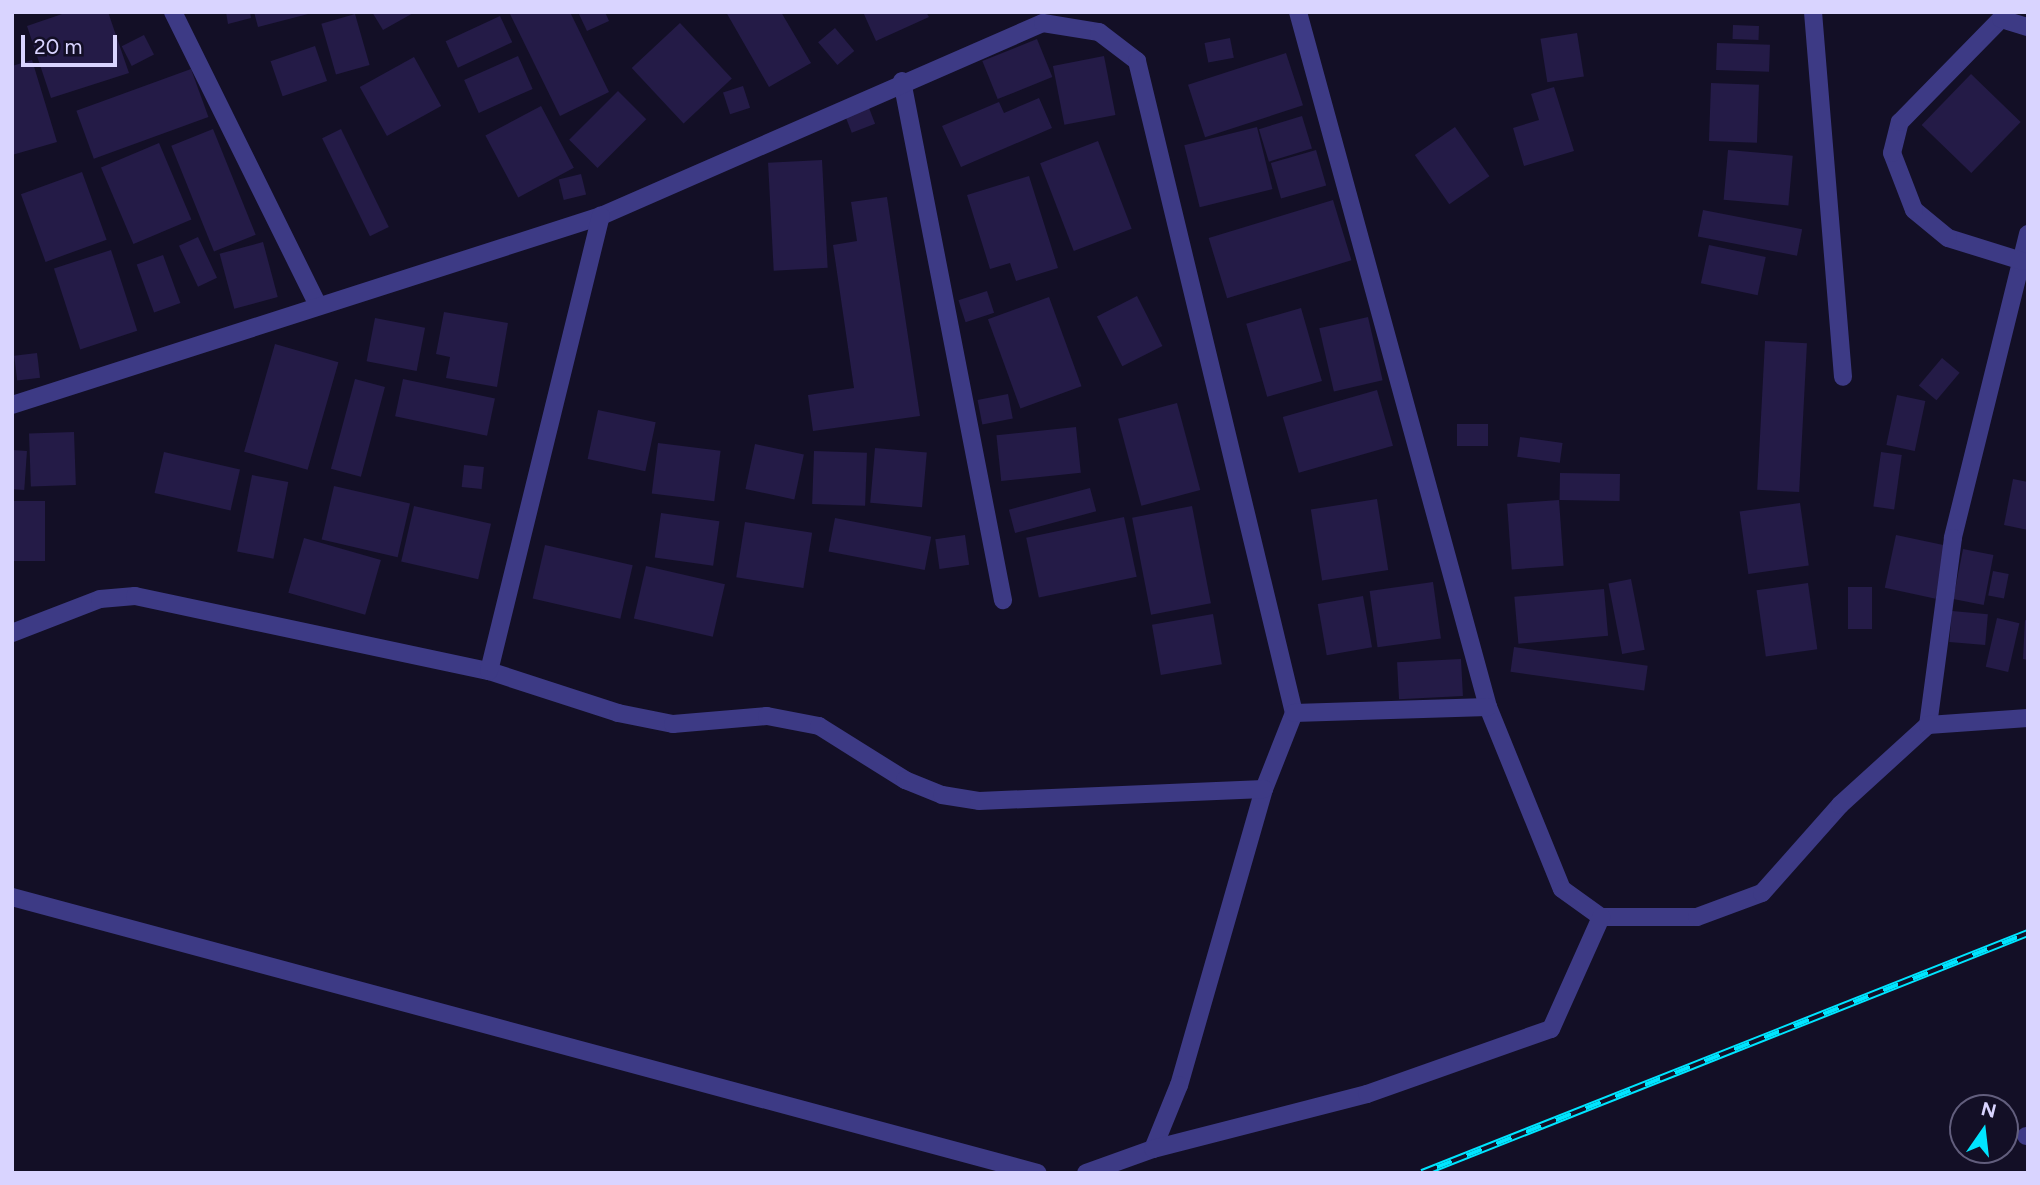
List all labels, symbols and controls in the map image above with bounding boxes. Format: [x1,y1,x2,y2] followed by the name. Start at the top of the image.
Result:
[24,21,121,65] scale bar
[34,34,82,59] text: 20 m
[1949,1094,2019,1164] north arrow
[1979,1097,1999,1123] text: N

